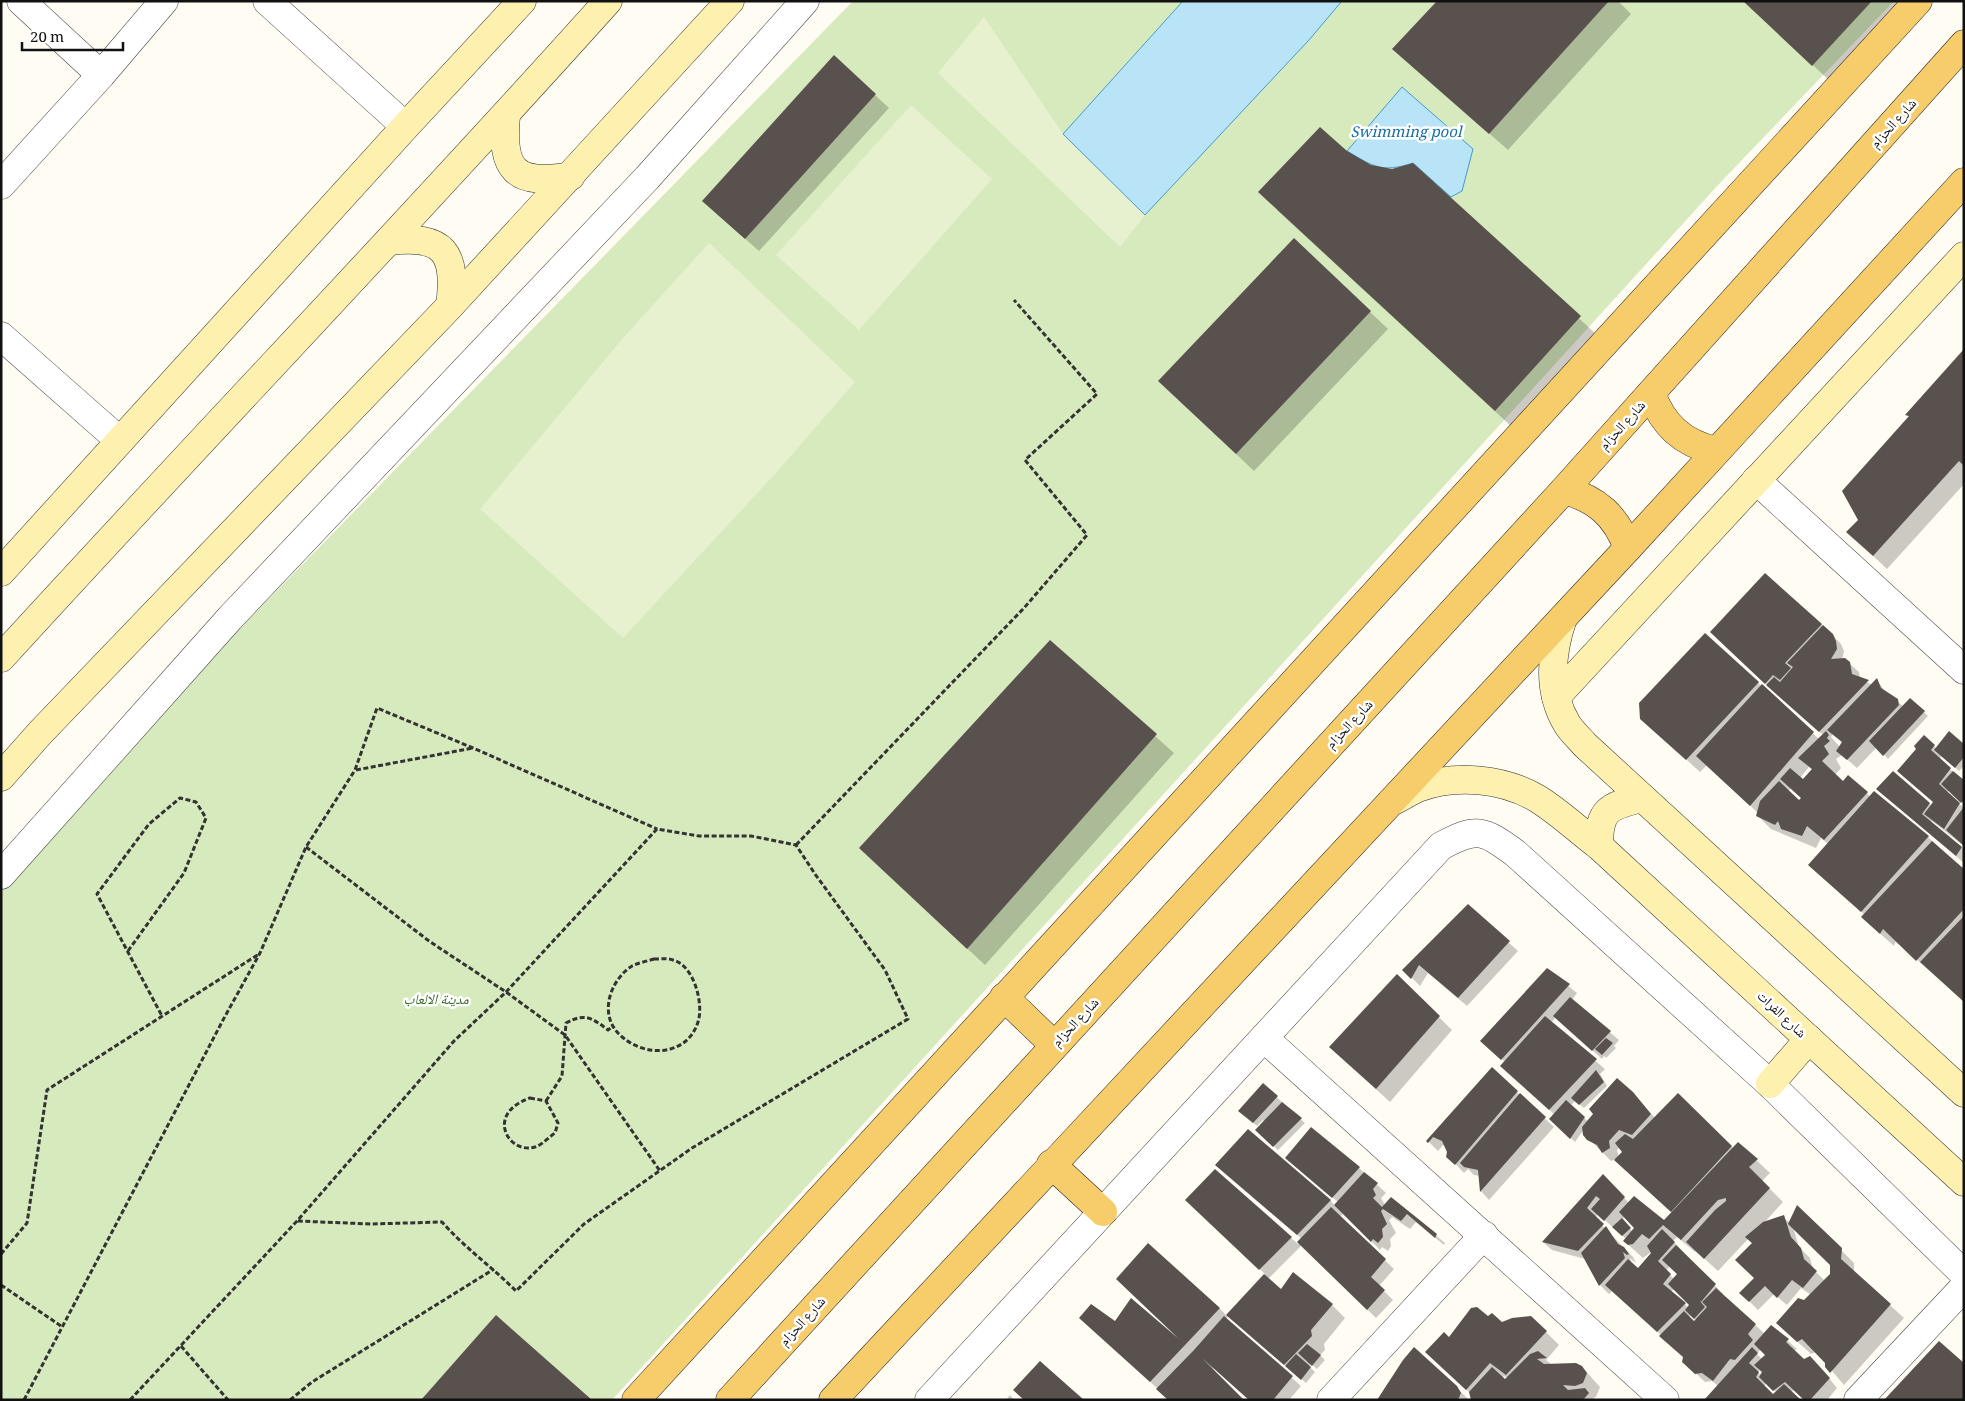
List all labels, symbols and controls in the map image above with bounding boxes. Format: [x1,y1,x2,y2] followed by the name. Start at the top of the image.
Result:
[22,20,124,52] scale bar
[30,26,64,52] text: 20 m
[1865,94,1924,155] street label: شارع الحزام
[1350,121,1463,147] water label: Swimming pool
[1594,396,1653,457] street label: شارع الحزام
[1321,695,1380,756] street label: شارع الحزام
[1750,986,1811,1045] street label: شارع الفرات
[403,989,469,1013] park label: مدينة الالعاب
[1047,993,1106,1054] street label: شارع الحزام
[774,1292,833,1353] street label: شارع الحزام

